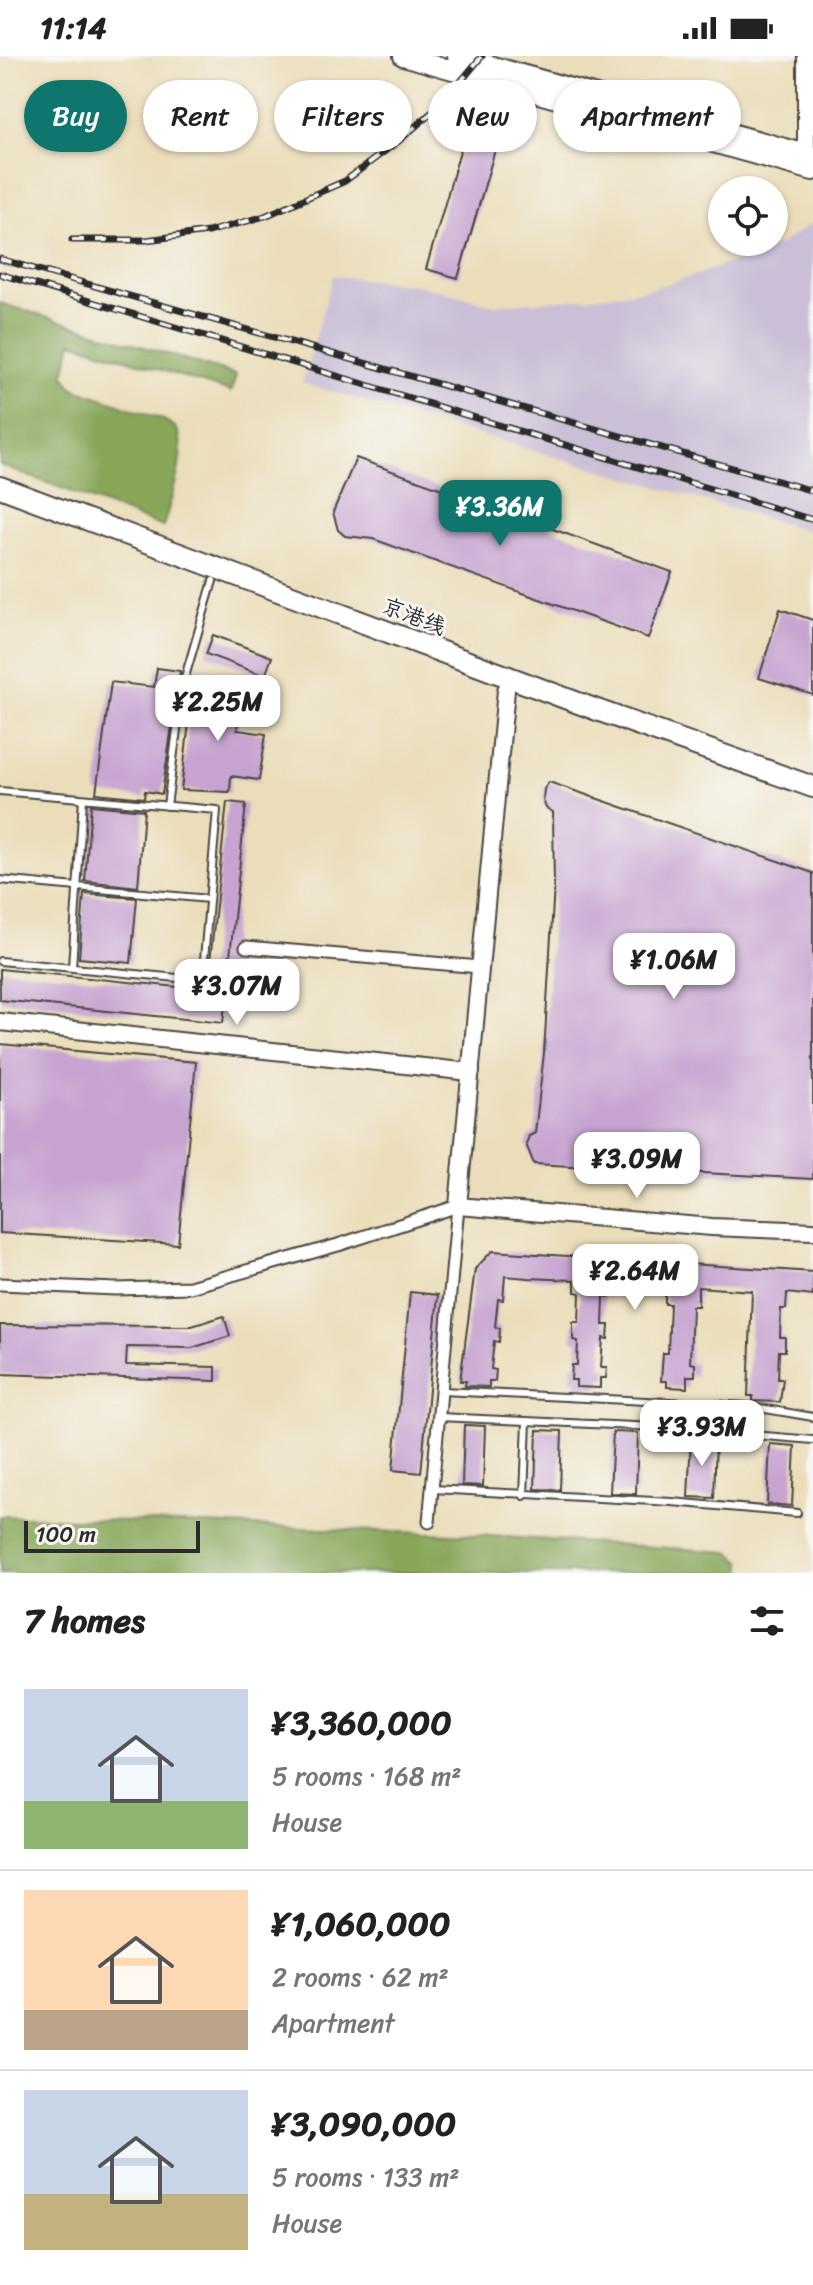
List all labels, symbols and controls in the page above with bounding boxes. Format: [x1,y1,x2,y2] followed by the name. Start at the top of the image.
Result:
[40,1,106,55] text: 11:14
[24,80,127,152] chip: Buy
[143,80,258,152] chip: Rent
[274,80,412,152] chip: Filters
[428,80,537,152] chip: New
[553,80,741,152] chip: Apartment
[708,176,788,256] map controls
[708,176,788,256] button: locate
[435,480,565,548] pin: ¥3.36M
[457,483,543,529] text: ¥3.36M
[376,586,452,646] street label: 京港线
[153,675,283,743] pin: ¥2.25M
[173,678,263,724] text: ¥2.25M
[609,933,739,1001] pin: ¥1.06M
[631,936,717,982] text: ¥1.06M
[172,959,302,1027] pin: ¥3.07M
[192,962,282,1008] text: ¥3.07M
[572,1132,702,1200] pin: ¥3.09M
[592,1135,682,1181] text: ¥3.09M
[570,1244,700,1312] pin: ¥2.64M
[590,1247,680,1293] text: ¥2.64M
[637,1400,767,1468] pin: ¥3.93M
[658,1403,746,1449] text: ¥3.93M
[36,1515,96,1554] text: 100 m
[24,1517,200,1553] scale bar
[24,1591,145,1651] text: 7 homes
[745,1599,789,1643] icon: filters
[272,1693,452,1753] text: ¥3,360,000
[88,1721,184,1817] icon: home
[272,1753,461,1799] text: 5 rooms · 168 m²
[272,1799,342,1845] text: House
[272,1894,451,1954] text: ¥1,060,000
[88,1922,184,2018] icon: home
[272,1954,449,2000] text: 2 rooms · 62 m²
[272,2000,395,2046] text: Apartment
[272,2094,456,2154] text: ¥3,090,000
[88,2122,184,2218] icon: home
[272,2154,460,2200] text: 5 rooms · 133 m²
[272,2200,342,2246] text: House

